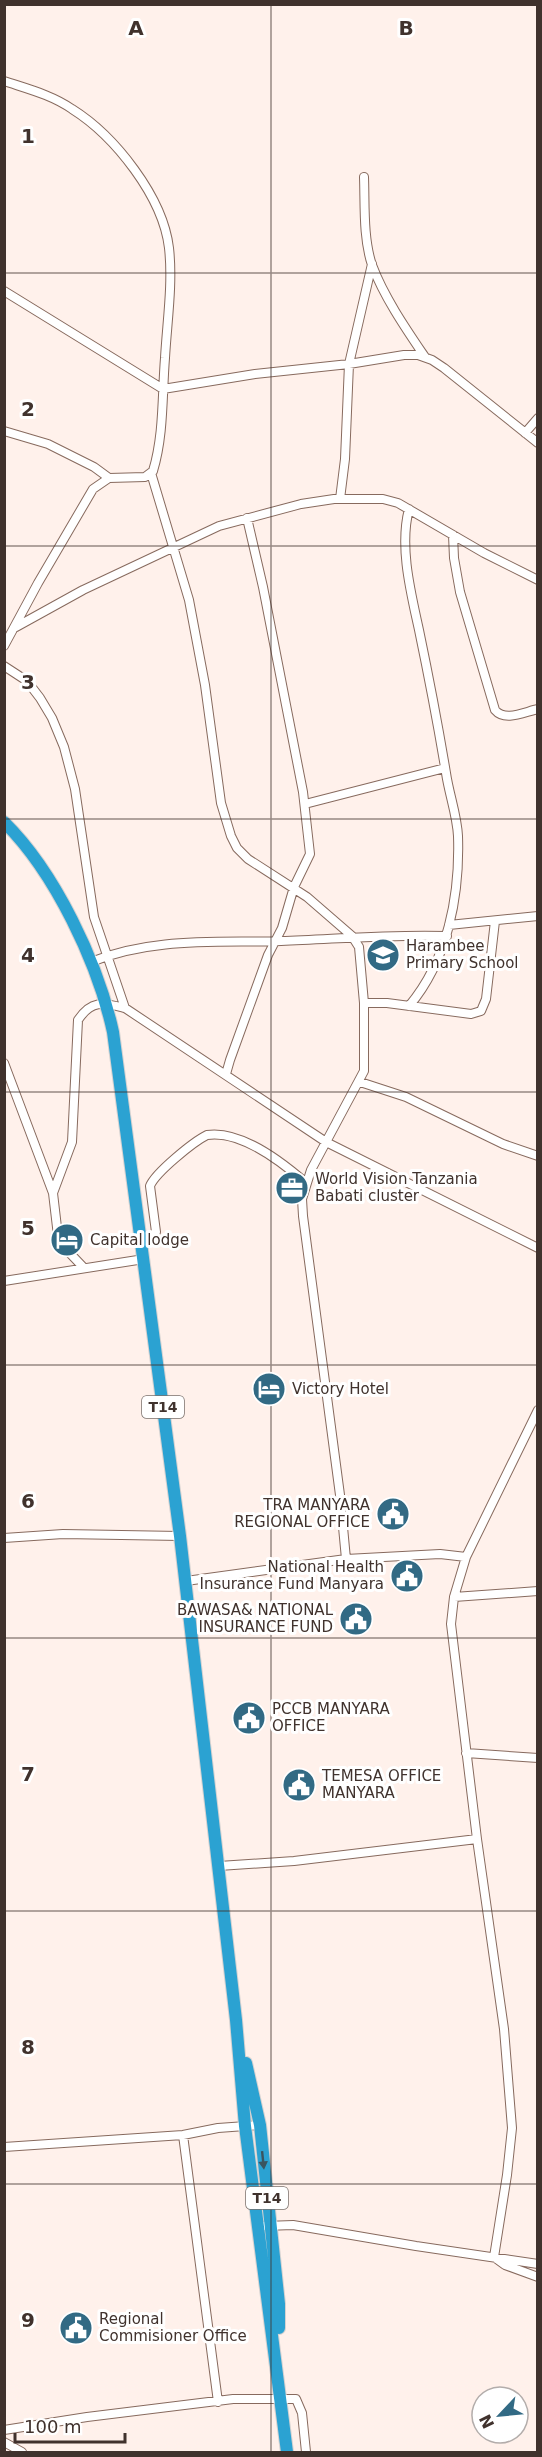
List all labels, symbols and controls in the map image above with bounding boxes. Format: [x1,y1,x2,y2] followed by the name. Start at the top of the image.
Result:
[128,16,144,40] text: A
[398,16,414,40] text: B
[21,124,35,148] text: 1
[21,397,35,421] text: 2
[21,670,35,694] text: 3
[365,937,401,973] school or university icon: Harambee Primary School
[406,937,519,972] place label: Harambee Primary School
[21,943,35,967] text: 4
[274,1170,310,1206] office icon: World Vision Tanzania Babati cluster
[315,1170,478,1205] place label: World Vision Tanzania Babati cluster
[21,1216,35,1240] text: 5
[49,1222,85,1258] hotel icon: Capital lodge
[90,1231,189,1249] place label: Capital lodge
[251,1371,287,1407] hotel icon: Victory Hotel
[292,1380,389,1398] place label: Victory Hotel
[142,1396,184,1418] road number: T14
[21,1489,35,1513] text: 6
[234,1496,371,1531] place label: TRA MANYARA REGIONAL OFFICE
[375,1496,411,1532] public building icon: TRA MANYARA REGIONAL OFFICE
[199,1558,384,1593] place label: National Health Insurance Fund Manyara
[389,1558,425,1594] public building icon: National Health Insurance Fund Manyara
[177,1601,334,1636] place label: BAWASA& NATIONAL INSURANCE FUND
[338,1601,374,1637] public building icon: BAWASA& NATIONAL INSURANCE FUND
[231,1700,267,1736] public building icon: PCCB MANYARA OFFICE
[272,1700,391,1735] place label: PCCB MANYARA OFFICE
[21,1762,35,1786] text: 7
[281,1767,317,1803] public building icon: TEMESA OFFICE MANYARA
[321,1767,441,1802] place label: TEMESA OFFICE MANYARA
[21,2035,35,2059] text: 8
[258,2150,268,2169] one-way arrow
[246,2187,288,2209] road number: T14
[21,2308,35,2332] text: 9
[58,2310,94,2346] public building icon: Regional Commisioner Office
[99,2310,247,2345] place label: Regional Commisioner Office
[470,2385,530,2445] north arrow
[15,2406,124,2444] scale bar
[475,2411,498,2432] text: N
[24,2416,82,2437] text: 100 m

